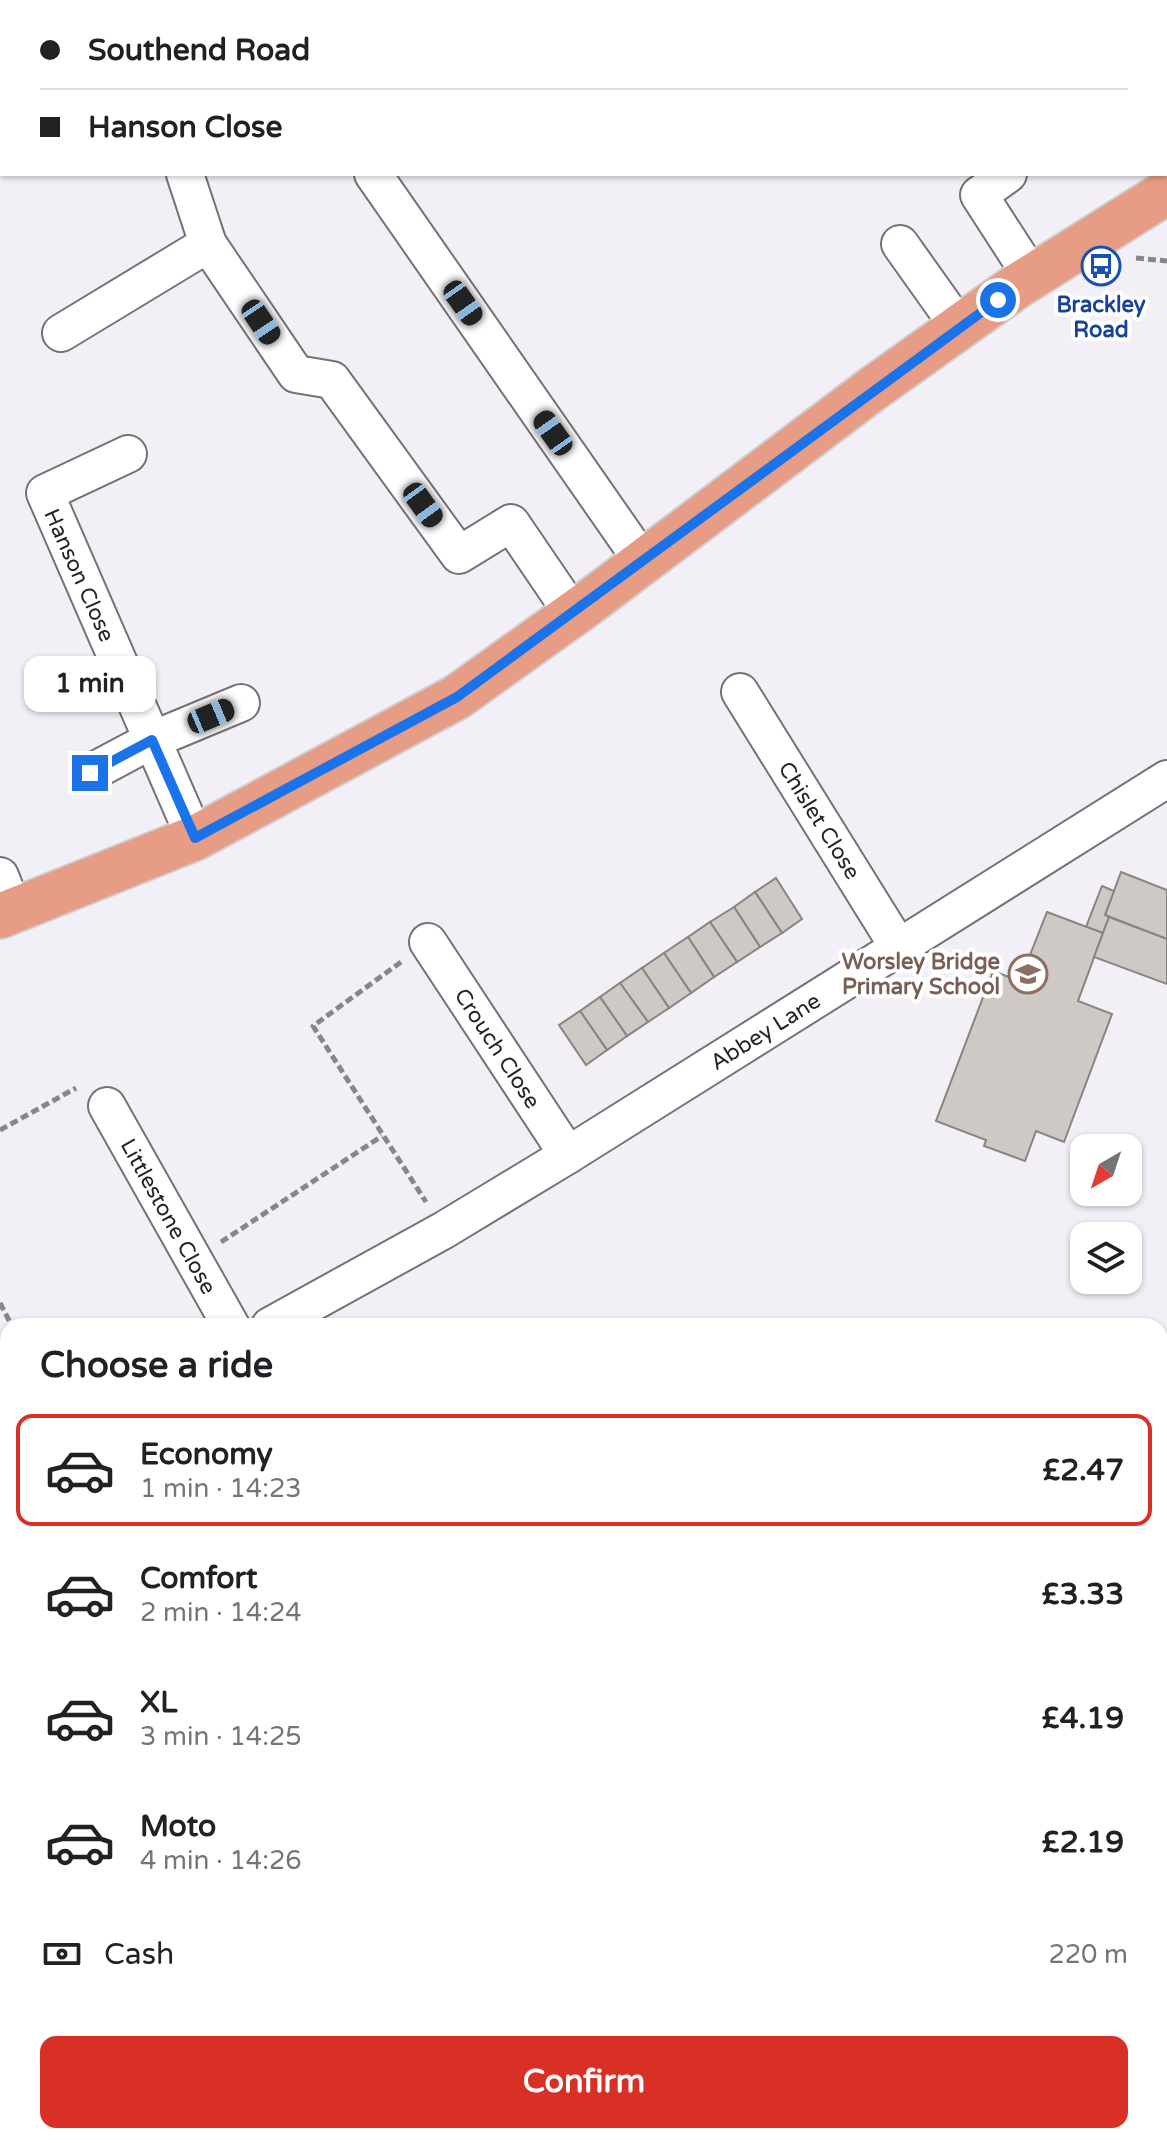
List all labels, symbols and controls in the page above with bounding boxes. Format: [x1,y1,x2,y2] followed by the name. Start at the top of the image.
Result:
[88,32,310,69] text: Southend Road
[88,109,282,146] text: Hanson Close
[1080,245,1122,287] bus stop icon: Brackley Road
[439,276,487,330] car
[980,282,1016,318] route start
[1056,292,1146,343] place label: Brackley Road
[238,295,284,349] car
[529,406,577,460] car
[399,479,447,531] car
[38,505,120,646] street label: Hanson Close
[24,657,156,713] callout: 1 min
[55,668,125,699] text: 1 min
[184,696,238,736] car
[72,755,108,791] route end
[773,757,866,884] street label: Chislet Close
[842,949,1000,1000] place label: Worsley Bridge Primary School
[1007,953,1049,995] school or university icon: Worsley Bridge Primary School
[449,984,546,1113] street label: Crouch Close
[706,988,825,1076] street label: Abbey Lane
[115,1134,222,1299] street label: Littlestone Close
[1070,1134,1142,1206] north arrow
[1070,1134,1142,1294] map controls
[1070,1222,1142,1294] button: layers
[40,1344,273,1387] text: Choose a ride
[44,1434,116,1506] icon: car
[140,1436,273,1473] text: Economy
[1042,1452,1124,1489] text: £2.47
[140,1473,302,1504] text: 1 min · 14:23
[44,1558,116,1630] icon: car
[140,1560,258,1597] text: Comfort
[1042,1576,1124,1613] text: £3.33
[140,1597,302,1628] text: 2 min · 14:24
[44,1682,116,1754] icon: car
[140,1684,177,1721] text: XL
[1042,1700,1124,1737] text: £4.19
[140,1721,302,1752] text: 3 min · 14:25
[44,1806,116,1878] icon: car
[140,1808,216,1845] text: Moto
[1042,1824,1124,1861] text: £2.19
[140,1845,302,1876] text: 4 min · 14:26
[40,1932,84,1976] icon: cash
[104,1936,174,1973] text: Cash
[1048,1939,1128,1970] text: 220 m
[40,2036,1128,2128] button: Confirm

